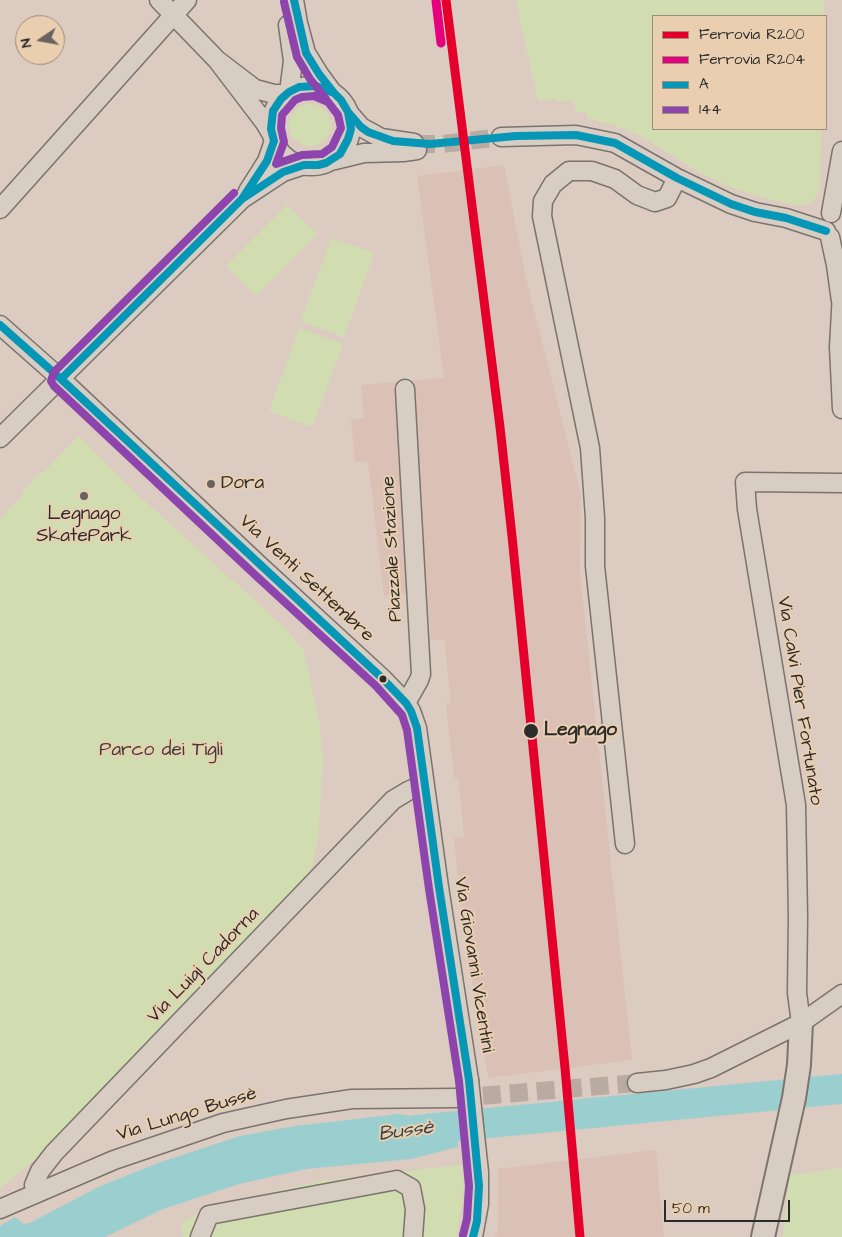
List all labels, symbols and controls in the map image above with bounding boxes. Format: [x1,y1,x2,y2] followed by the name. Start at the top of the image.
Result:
[15,15,65,65] north arrow
[652,15,827,130] legend
[699,24,804,45] text: Ferrovia R200
[16,37,37,49] text: N
[699,49,805,70] text: Ferrovia R204
[699,74,709,95] text: A
[699,99,721,120] text: 144
[221,473,264,495] place label: Dora
[378,475,408,623] street label: Piazzale Stazione
[205,478,217,490] marker: Dora
[78,490,90,502] marker: Legnago SkatePark
[36,504,132,548] place label: Legnago SkatePark
[234,511,378,647] street label: Via Venti Settembre
[771,595,827,807] street label: Via Calvi Pier Fortunato
[378,674,388,684] unlabelled marker
[544,720,617,742] place label: Legnago
[522,722,540,740] marker: Legnago
[99,740,223,762] park label: Parco dei Tigli
[448,876,498,1054] street label: Via Giovanni Vicentini
[143,904,265,1028] street label: Via Luigi Cadorna
[114,1083,260,1147] street label: Via Lungo Bussè
[377,1116,435,1148] water label: Bussè
[667,1190,793,1222] scale bar
[672,1198,710,1219] text: 50 m

